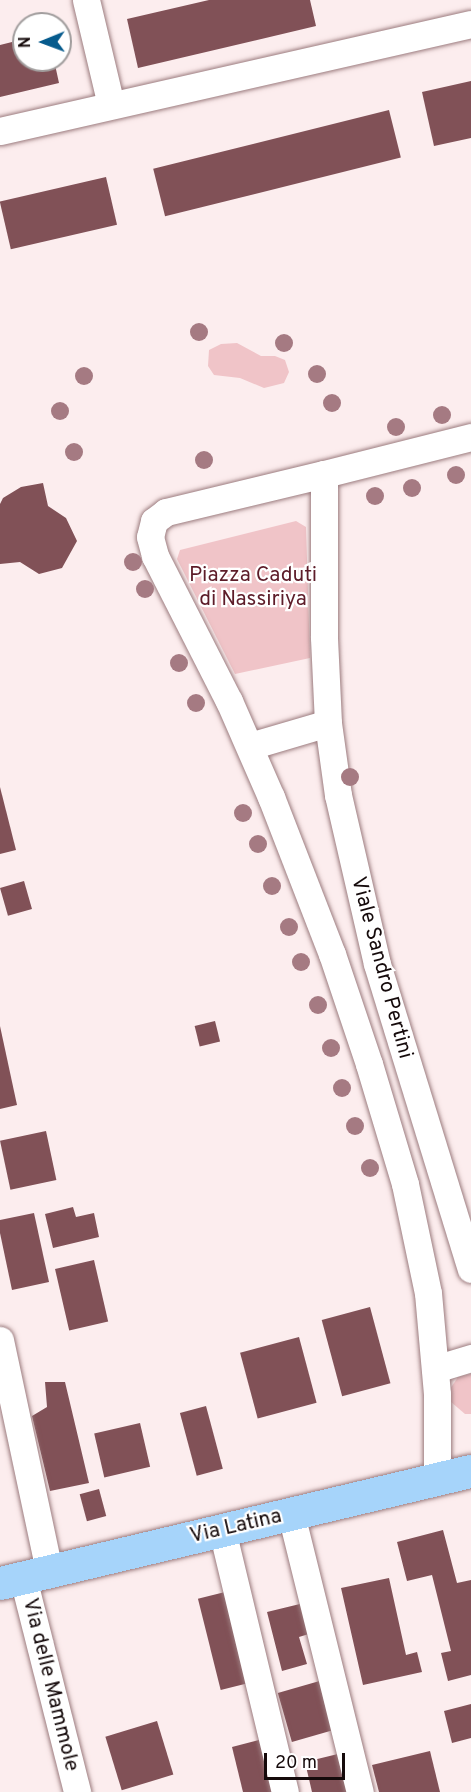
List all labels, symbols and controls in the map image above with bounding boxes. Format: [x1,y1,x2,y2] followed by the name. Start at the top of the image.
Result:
[12,12,72,72] north arrow
[16,36,36,48] text: N
[189,563,317,613] park label: Piazza Caduti di Nassiriya
[345,874,417,1062] street label: Viale Sandro Pertini
[188,1504,284,1550] street label: Via Latina
[16,1596,84,1774] street label: Via delle Mammole
[267,1741,348,1779] scale bar
[275,1752,317,1775] text: 20 m

